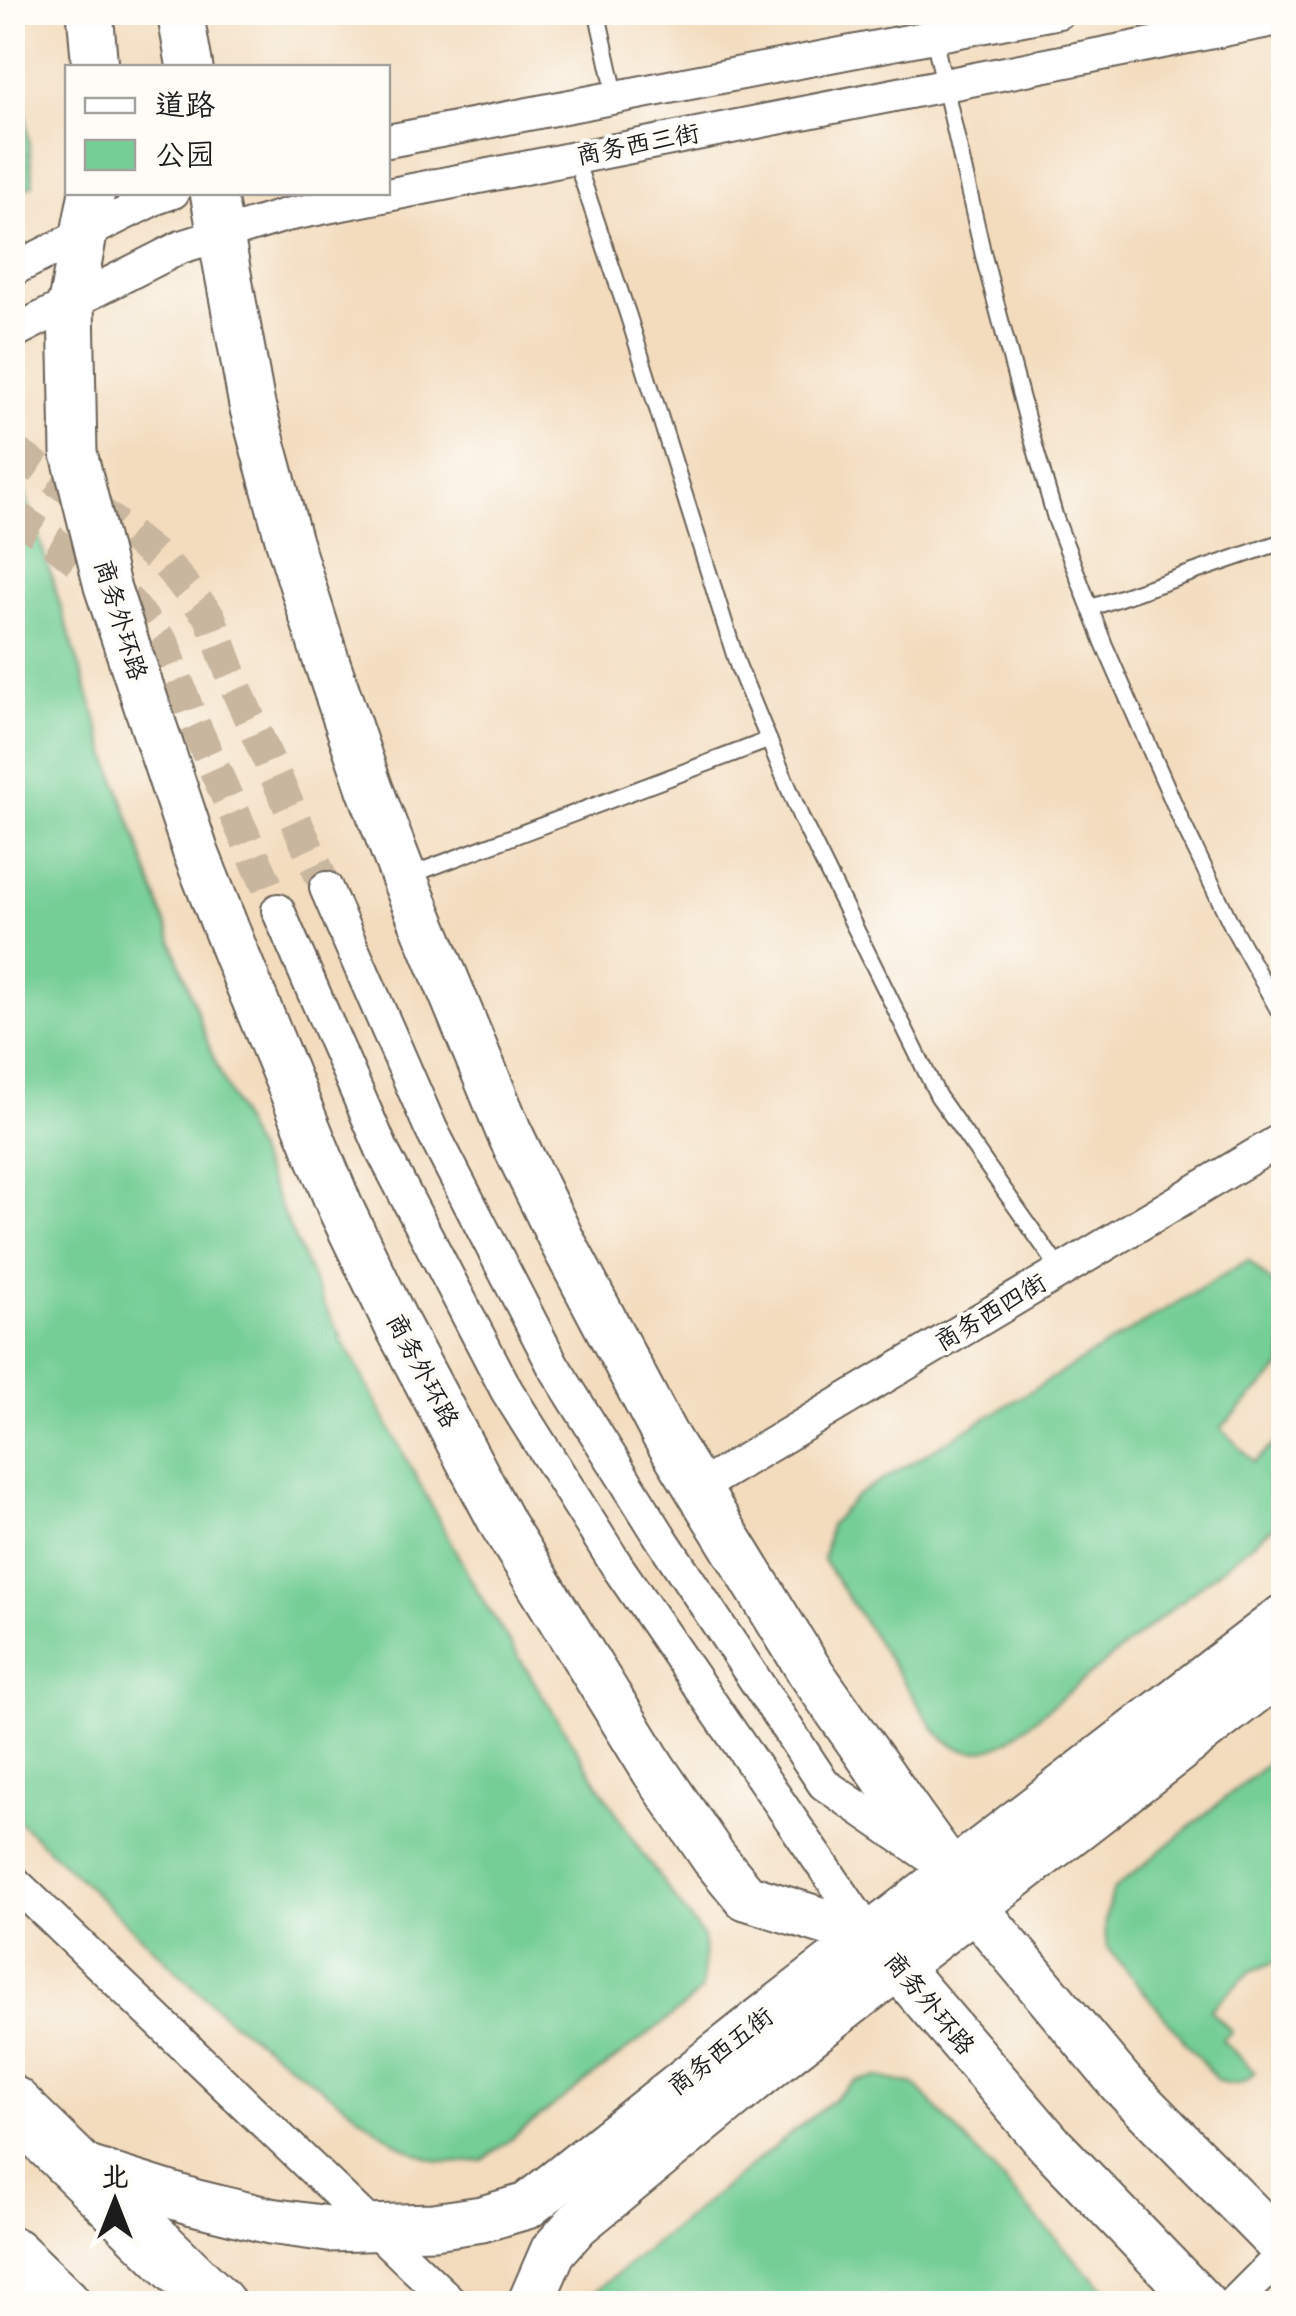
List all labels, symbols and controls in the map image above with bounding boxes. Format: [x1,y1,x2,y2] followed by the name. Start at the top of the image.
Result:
[65,65,390,195] legend
[155,87,215,124] text: 道路
[574,118,702,172] street label: 商务西三街
[155,137,215,174] text: 公园
[87,556,153,684] street label: 商务外环路
[929,1268,1053,1358] street label: 商务西四街
[379,1309,465,1433] street label: 商务外环路
[877,1946,981,2062] street label: 商务外环路
[662,2001,780,2103] street label: 商务西五街
[65,2151,165,2251] north arrow
[101,2160,129,2195] text: 北

